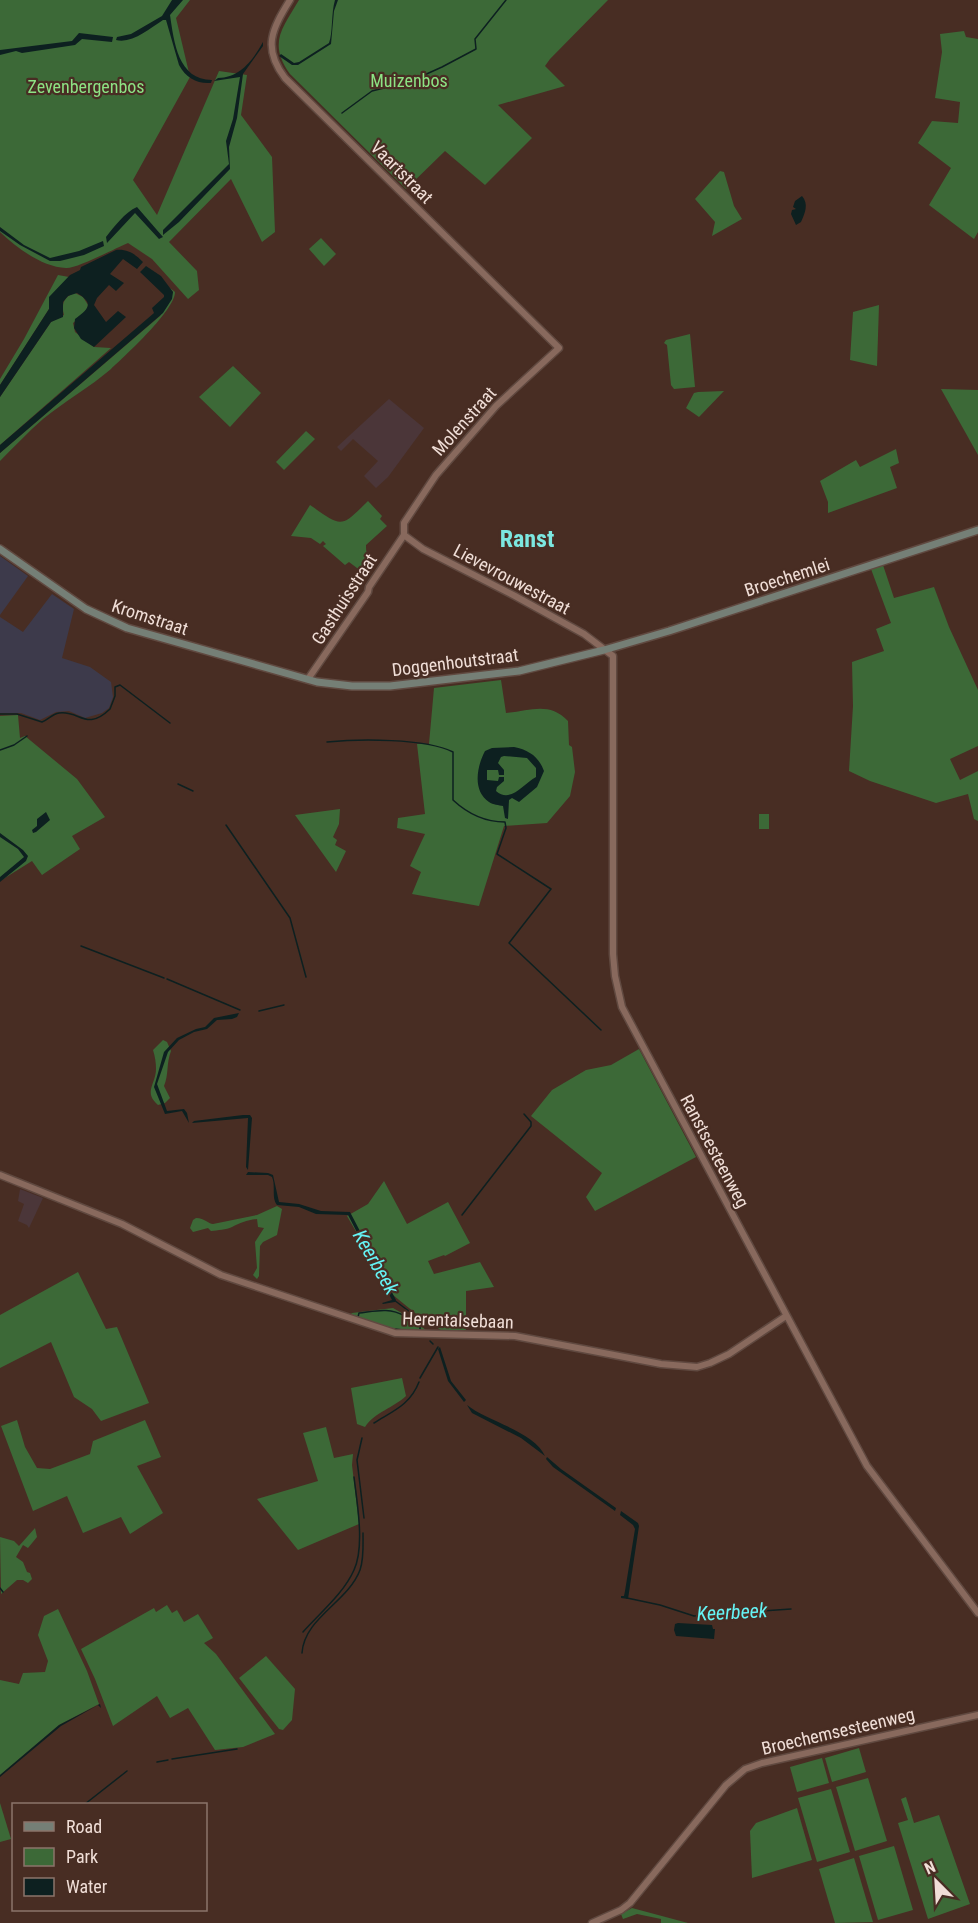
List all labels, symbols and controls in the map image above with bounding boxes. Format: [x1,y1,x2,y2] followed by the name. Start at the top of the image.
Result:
[370,70,448,91] park label: Muizenbos
[27,76,145,97] park label: Zevenbergenbos
[366,136,438,208] street label: Vaartstraat
[428,382,500,460] street label: Molenstraat
[500,525,554,553] district label: Ranst
[450,539,574,619] street label: Lievevrouwestraat
[307,550,381,648] street label: Gasthuisstraat
[742,553,832,601] street label: Broechemlei
[109,595,191,639] street label: Kromstraat
[391,644,519,680] street label: Doggenhoutstraat
[676,1091,754,1211] street label: Ranstsesteenweg
[348,1225,405,1300] water label: Keerbeek
[402,1308,514,1332] street label: Herentalsebaan
[696,1598,769,1626] water label: Keerbeek
[759,1703,917,1759] street label: Broechemsesteenweg
[12,1803,207,1911] legend
[66,1816,102,1837] text: Road
[66,1846,98,1867] text: Park
[906,1851,966,1911] north arrow
[922,1857,938,1878] text: N
[66,1876,108,1897] text: Water

